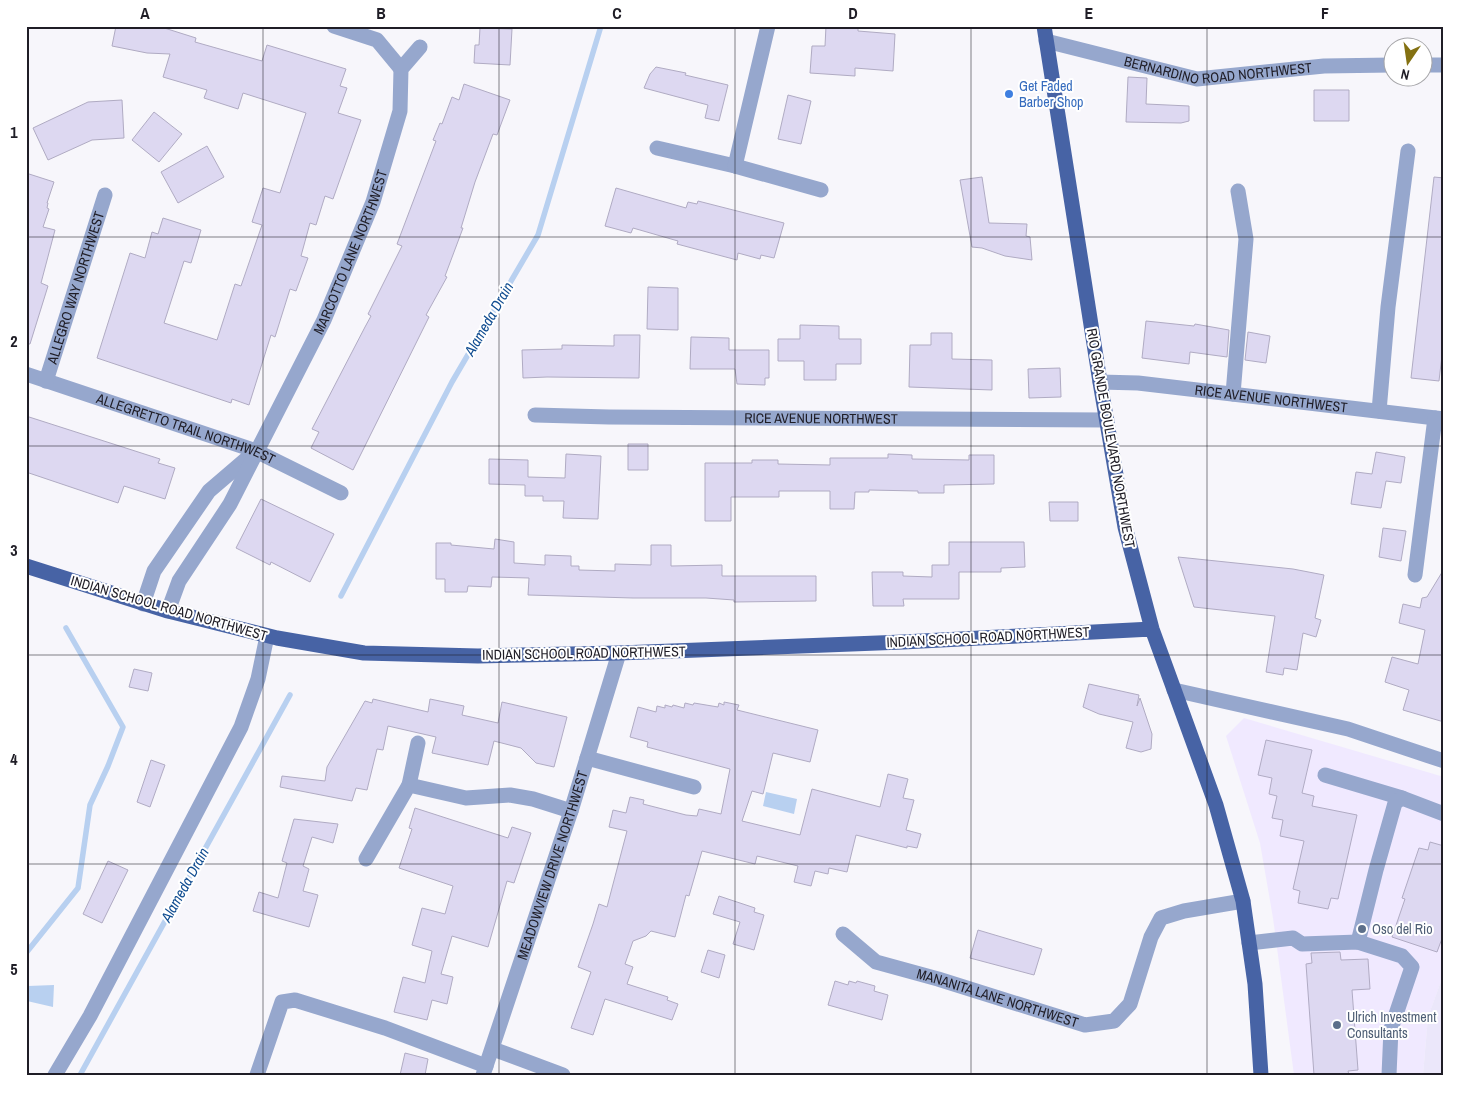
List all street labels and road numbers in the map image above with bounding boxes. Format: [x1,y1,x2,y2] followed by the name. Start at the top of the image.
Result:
[1122,52,1313,88] street label: BERNARDINO ROAD NORTHWEST
[309,168,391,337] street label: MARCOTTO LANE NORTHWEST
[43,209,108,367] street label: ALLEGRO WAY NORTHWEST
[1083,327,1139,549] street label: RIO GRANDE BOULEVARD NORTHWEST
[1194,381,1348,417] street label: RICE AVENUE NORTHWEST
[93,389,278,468] street label: ALLEGRETTO TRAIL NORTHWEST
[744,409,898,428] street label: RICE AVENUE NORTHWEST
[69,571,269,645] street label: INDIAN SCHOOL ROAD NORTHWEST
[886,623,1090,651] street label: INDIAN SCHOOL ROAD NORTHWEST
[482,642,686,664] street label: INDIAN SCHOOL ROAD NORTHWEST
[513,769,592,962] street label: MEADOWVIEW DRIVE NORTHWEST
[915,965,1081,1031] street label: MANANITA LANE NORTHWEST

